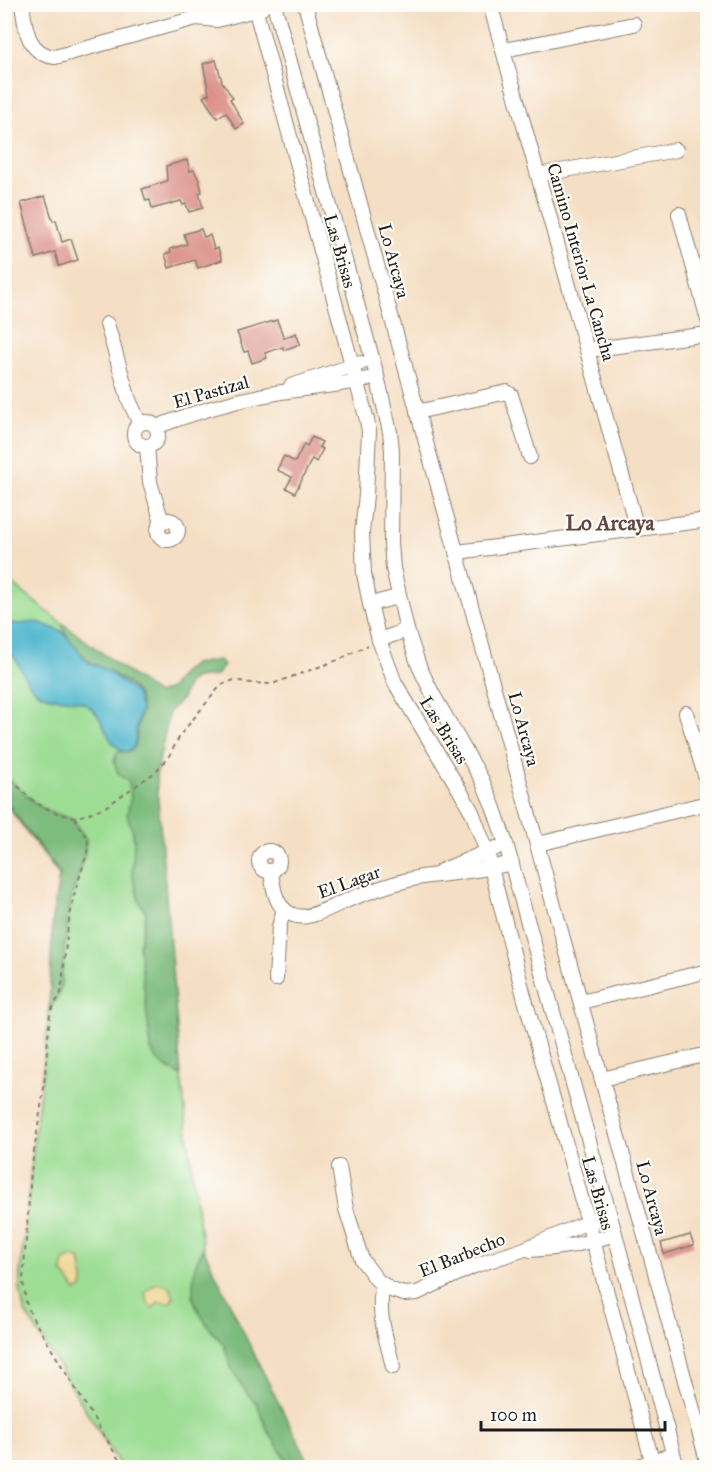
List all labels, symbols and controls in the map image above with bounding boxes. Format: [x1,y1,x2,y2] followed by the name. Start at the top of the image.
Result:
[542,160,620,364] street label: Camino Interior La Cancha
[319,212,361,290] street label: Las Brisas
[374,221,415,301] street label: Lo Arcaya
[171,371,252,413] street label: El Pastizal
[566,510,656,536] district label: Lo Arcaya
[504,689,545,769] street label: Lo Arcaya
[415,692,473,768] street label: Las Brisas
[315,860,384,904] street label: El Lagar
[577,1154,619,1232] street label: Las Brisas
[632,1158,673,1238] street label: Lo Arcaya
[416,1228,508,1282] street label: El Barbecho
[481,1394,666,1432] scale bar
[490,1404,537,1426] text: 100 m

